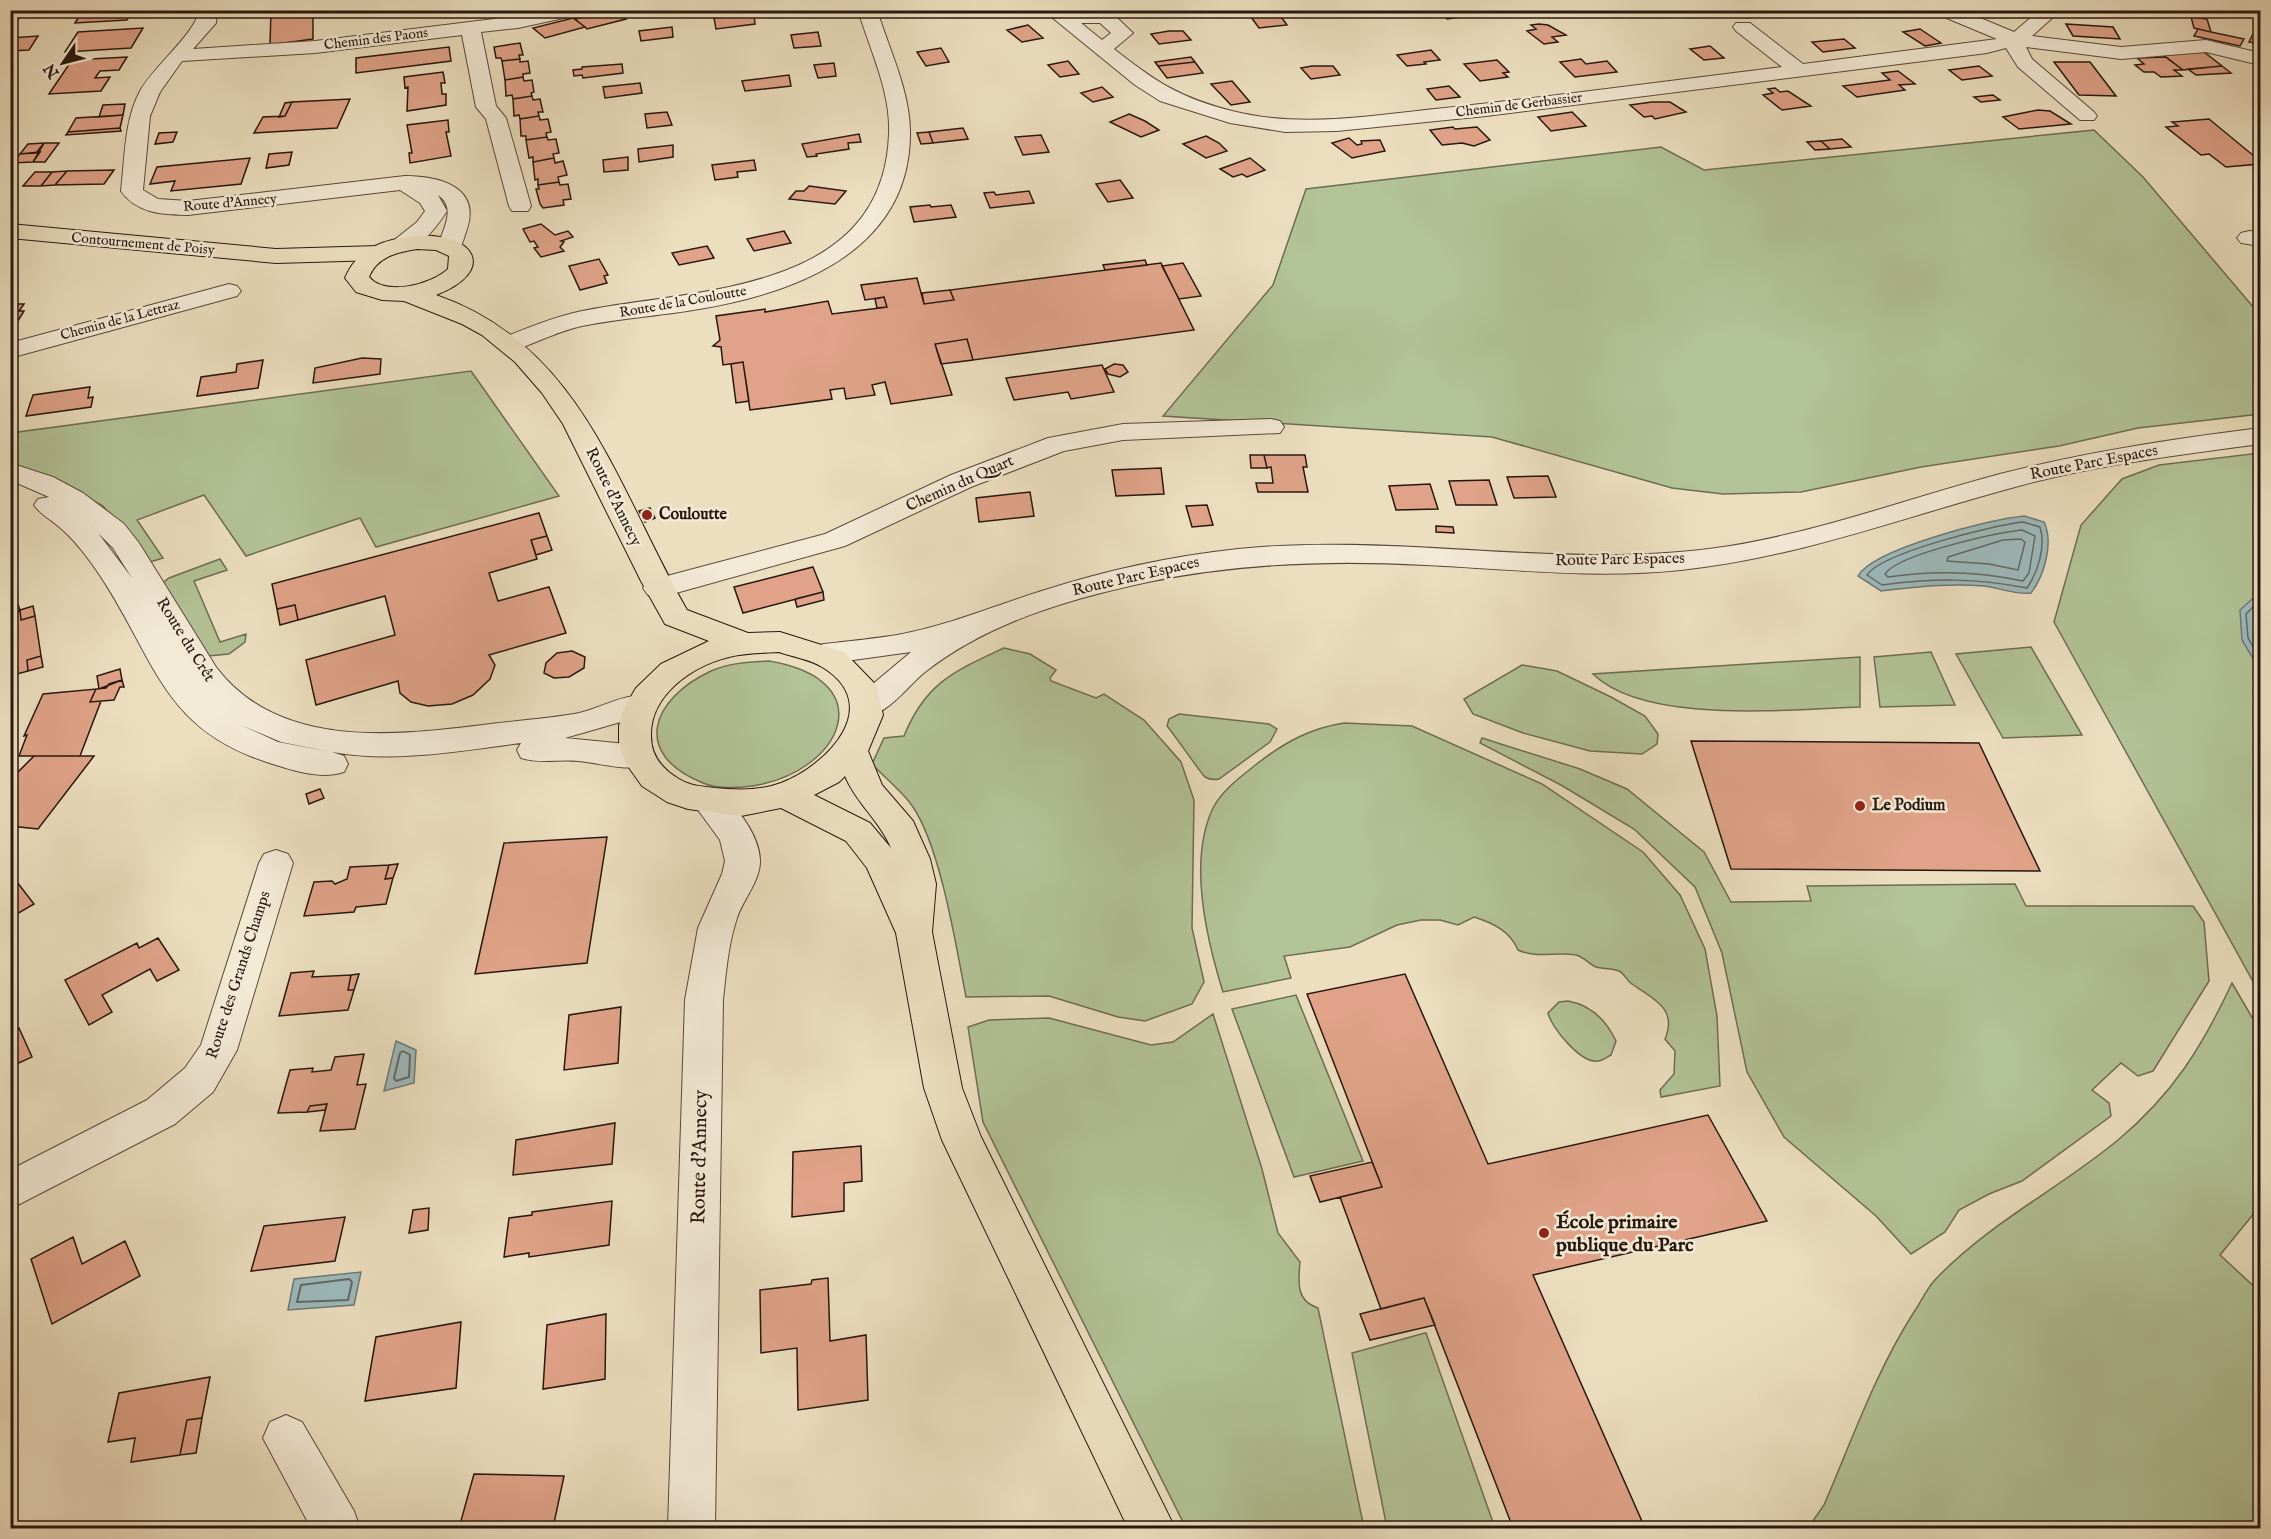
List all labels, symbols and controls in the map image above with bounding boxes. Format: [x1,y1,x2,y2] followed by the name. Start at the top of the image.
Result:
[323,24,429,54] street label: Chemin des Paons
[33,33,93,93] north arrow
[40,59,65,83] text: N
[1455,88,1583,122] street label: Chemin de Gerbassier
[182,190,278,216] street label: Route d'Annecy
[71,229,215,259] street label: Contournement de Poisy
[618,282,749,322] street label: Route de la Couloutte
[58,295,182,345] street label: Chemin de la Lettraz
[2028,441,2160,485] street label: Route Parc Espaces
[580,444,646,550] street label: Route d'Annecy
[903,451,1017,517] street label: Chemin du Quart
[659,505,727,525] place label: Couloutte
[640,508,654,522] marker: Couloutte
[1555,549,1685,571] street label: Route Parc Espaces
[1071,553,1202,601] street label: Route Parc Espaces
[151,594,219,686] street label: Route du Crêt
[1872,796,1946,816] place label: Le Podium
[1853,799,1867,813] marker: Le Podium
[202,888,276,1062] street label: Route des Grands Champs
[686,1089,714,1224] street label: Route d'Annecy
[1555,1210,1694,1258] place label: École primaire publique du Parc
[1537,1226,1551,1240] marker: École primaire publique du Parc

